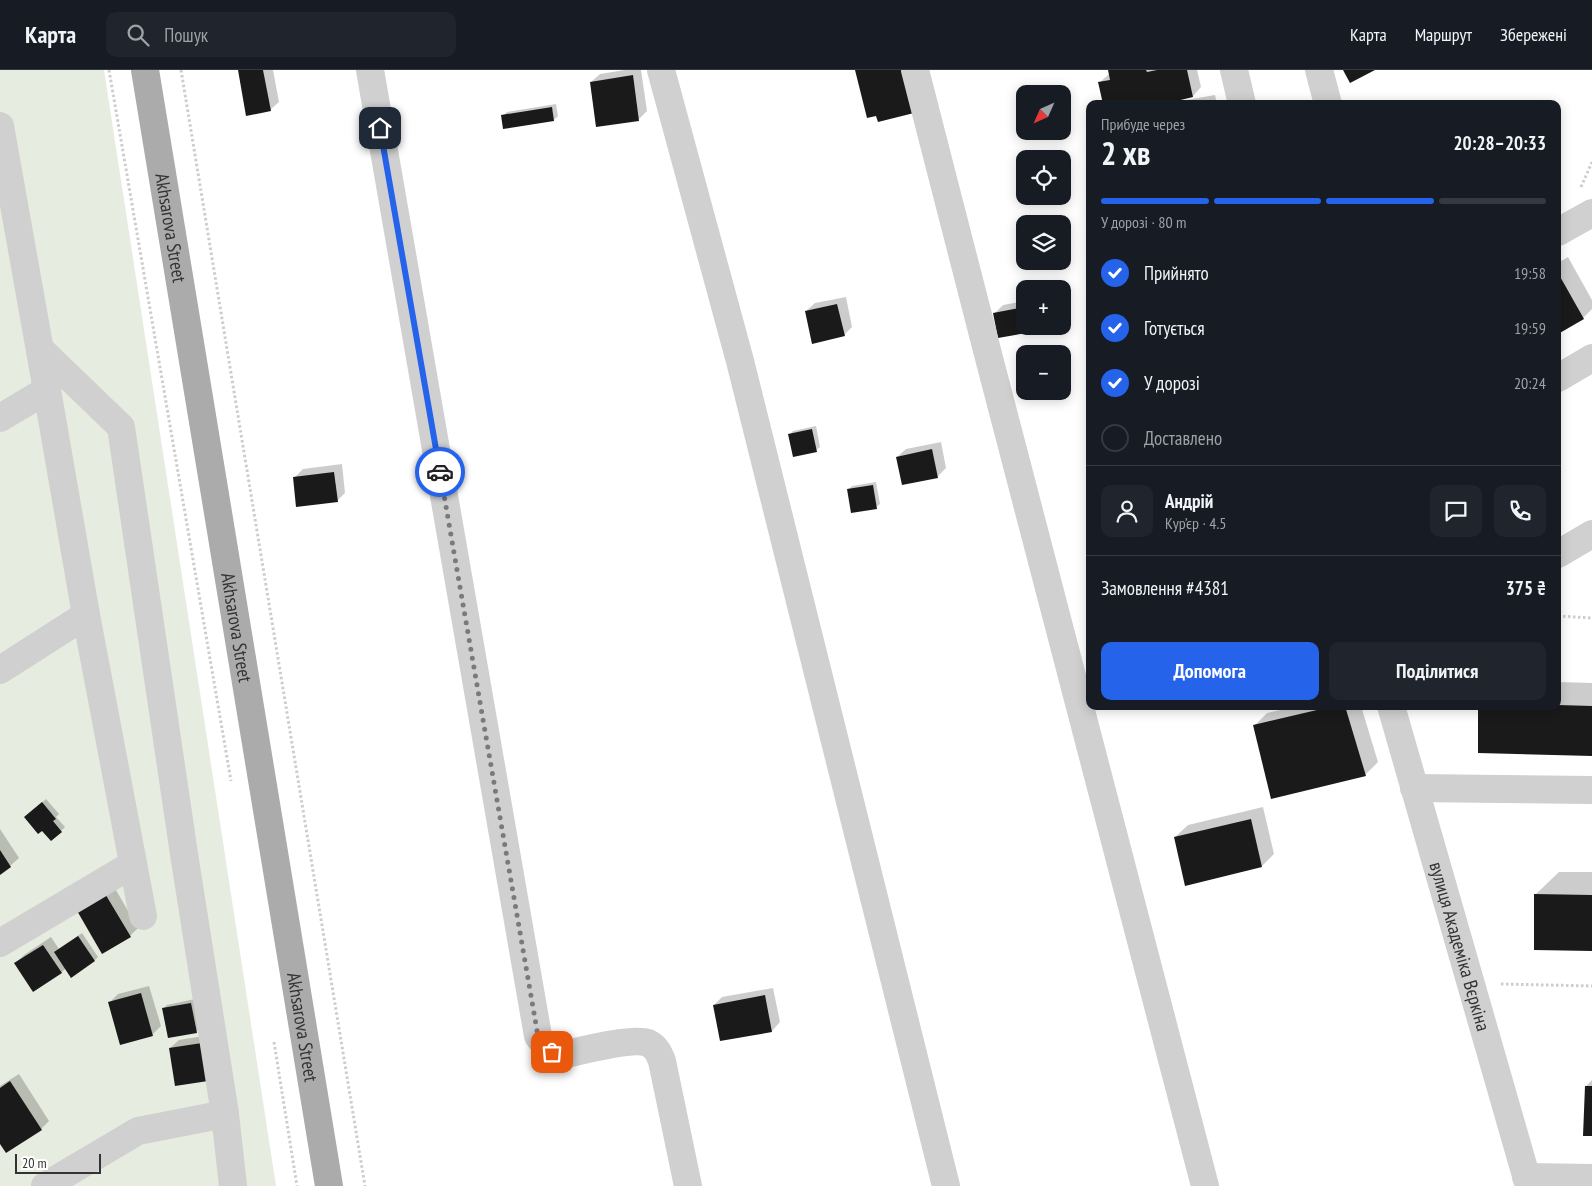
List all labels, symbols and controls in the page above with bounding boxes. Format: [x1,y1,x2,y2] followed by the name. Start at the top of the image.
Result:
[106,12,456,57] search box
[25,19,76,50] text: Карта
[124,21,152,49] icon: search
[164,23,208,47] text: Пошук
[1350,23,1387,46] text: Карта
[1415,23,1472,46] text: Маршрут
[1500,23,1567,46] text: Збережені
[1016,85,1071,140] north arrow
[1016,85,1071,400] map controls
[359,107,401,149] pin
[366,114,394,142] icon: home
[1101,114,1185,134] text: Прибуде через
[1453,131,1546,155] text: 20:28–20:33
[1101,132,1150,174] text: 2 хв
[1016,150,1071,205] button: locate
[150,171,192,285] street label: Akhsarova Street
[1101,212,1186,232] text: У дорозі · 80 m
[1016,215,1071,270] button: layers
[1101,259,1129,287] icon: check
[1144,261,1209,285] text: Прийнято
[1514,263,1546,283] text: 19:58
[1016,280,1071,335] button: +
[1101,314,1129,342] icon: check
[1144,316,1205,340] text: Готується
[1514,318,1546,338] text: 19:59
[1016,345,1071,400] button: −
[1101,369,1129,397] icon: check
[1144,371,1200,395] text: У дорозі
[1514,373,1546,393] text: 20:24
[1144,426,1222,450] text: Доставлено
[415,447,465,497] courier
[426,458,454,486] icon: car
[1101,485,1153,537] button: person
[1430,485,1482,537] button: chat
[1494,485,1546,537] button: phone
[1165,489,1213,513] text: Андрій
[1165,513,1226,533] text: Кур’єр · 4.5
[216,571,258,685] street label: Akhsarova Street
[1101,576,1229,600] text: Замовлення #4381
[1506,576,1546,600] text: 375 ₴
[1101,642,1319,700] button: Допомога
[1329,642,1546,700] button: Поділитися
[1424,859,1496,1034] street label: вулиця Академіка Вєркіна
[282,971,324,1084] street label: Akhsarova Street
[531,1031,573,1073] pin
[538,1038,566,1066] icon: bag
[15,1151,101,1174] scale bar
[22,1154,47,1172] text: 20 m

